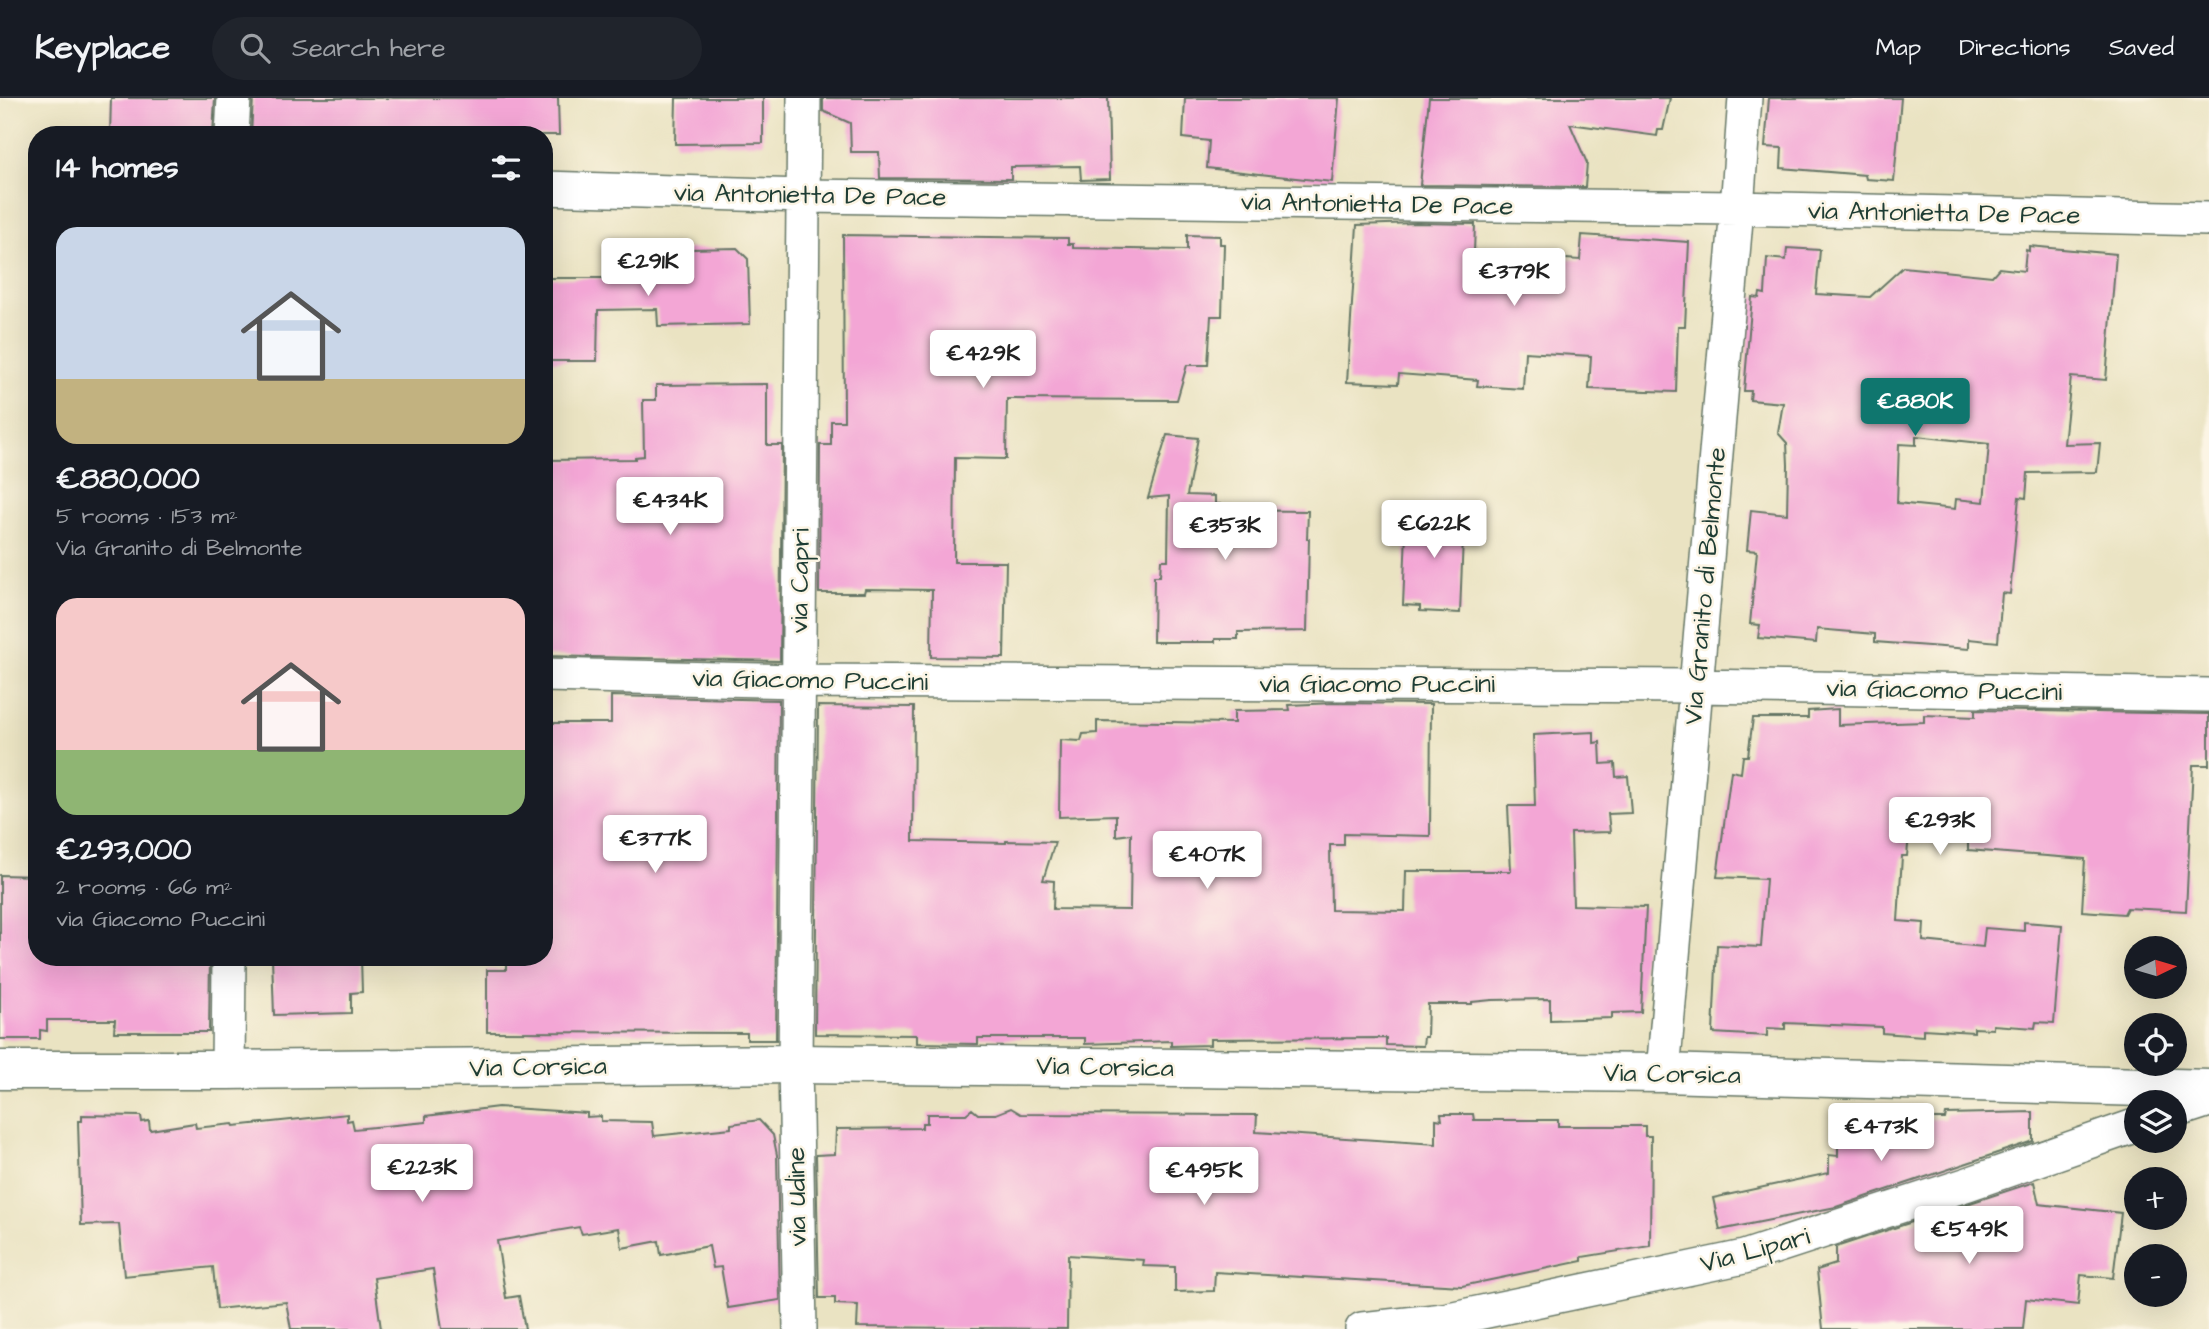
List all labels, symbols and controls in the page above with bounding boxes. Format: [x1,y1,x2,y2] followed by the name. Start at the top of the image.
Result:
[212,17,702,80] search box
[35,25,170,71] text: Keyplace
[236,29,274,67] icon: search
[292,30,445,66] text: Search here
[1876,31,1921,65] text: Map
[1959,31,2071,65] text: Directions
[2109,31,2174,65] text: Saved
[56,147,179,189] text: 14 homes
[487,149,525,187] icon: filters
[673,175,947,215] street label: via Antonietta De Pace
[1240,184,1514,224] street label: via Antonietta De Pace
[1807,193,2081,233] street label: via Antonietta De Pace
[599,238,697,298] pin: €291K
[617,245,679,277] text: €291K
[1465,248,1563,308] pin: €379K
[1478,255,1550,287] text: €379K
[228,273,354,399] icon: home
[934,330,1032,390] pin: €429K
[946,337,1020,369] text: €429K
[1866,378,1964,438] pin: €880K
[1877,385,1953,417] text: €880K
[1675,446,1735,726] street label: Via Granito di Belmonte
[56,458,200,500] text: €880,000
[621,478,719,537] pin: €434K
[632,484,708,516] text: €434K
[56,500,238,532] text: 5 rooms · 153 m²
[1385,500,1483,560] pin: €622K
[1176,503,1274,562] pin: €353K
[1398,507,1470,539] text: €622K
[1189,509,1261,541] text: €353K
[781,528,819,634] street label: via Capri
[56,532,303,564] text: Via Granito di Belmonte
[228,644,354,770] icon: home
[692,660,928,700] street label: via Giacomo Puccini
[1259,666,1495,702] street label: via Giacomo Puccini
[1826,670,2062,710] street label: via Giacomo Puccini
[1891,798,1989,857] pin: €293K
[1905,804,1975,836] text: €293K
[606,816,704,875] pin: €377K
[619,822,691,854] text: €377K
[56,829,191,871] text: €293,000
[1158,832,1256,891] pin: €407K
[1169,838,1245,870] text: €407K
[56,871,233,903] text: 2 rooms · 66 m²
[56,903,265,935] text: via Giacomo Puccini
[2124,936,2188,999] north arrow
[2124,936,2187,1307] map controls
[2124,1013,2187,1076] button: locate
[469,1048,607,1086] street label: Via Corsica
[1036,1048,1174,1086] street label: Via Corsica
[1603,1055,1741,1093] street label: Via Corsica
[2124,1090,2187,1153] button: layers
[1832,1104,1930,1163] pin: €473K
[1844,1110,1918,1142] text: €473K
[373,1144,471,1204] pin: €223K
[778,1147,816,1247] street label: via Udine
[1155,1148,1253,1207] pin: €495K
[387,1151,457,1183] text: €223K
[1165,1154,1243,1186] text: €495K
[2124,1167,2187,1230] button: +
[1920,1206,2018,1266] pin: €549K
[1930,1213,2008,1245] text: €549K
[1696,1218,1814,1282] street label: Via Lipari
[2124,1244,2187,1307] button: −

